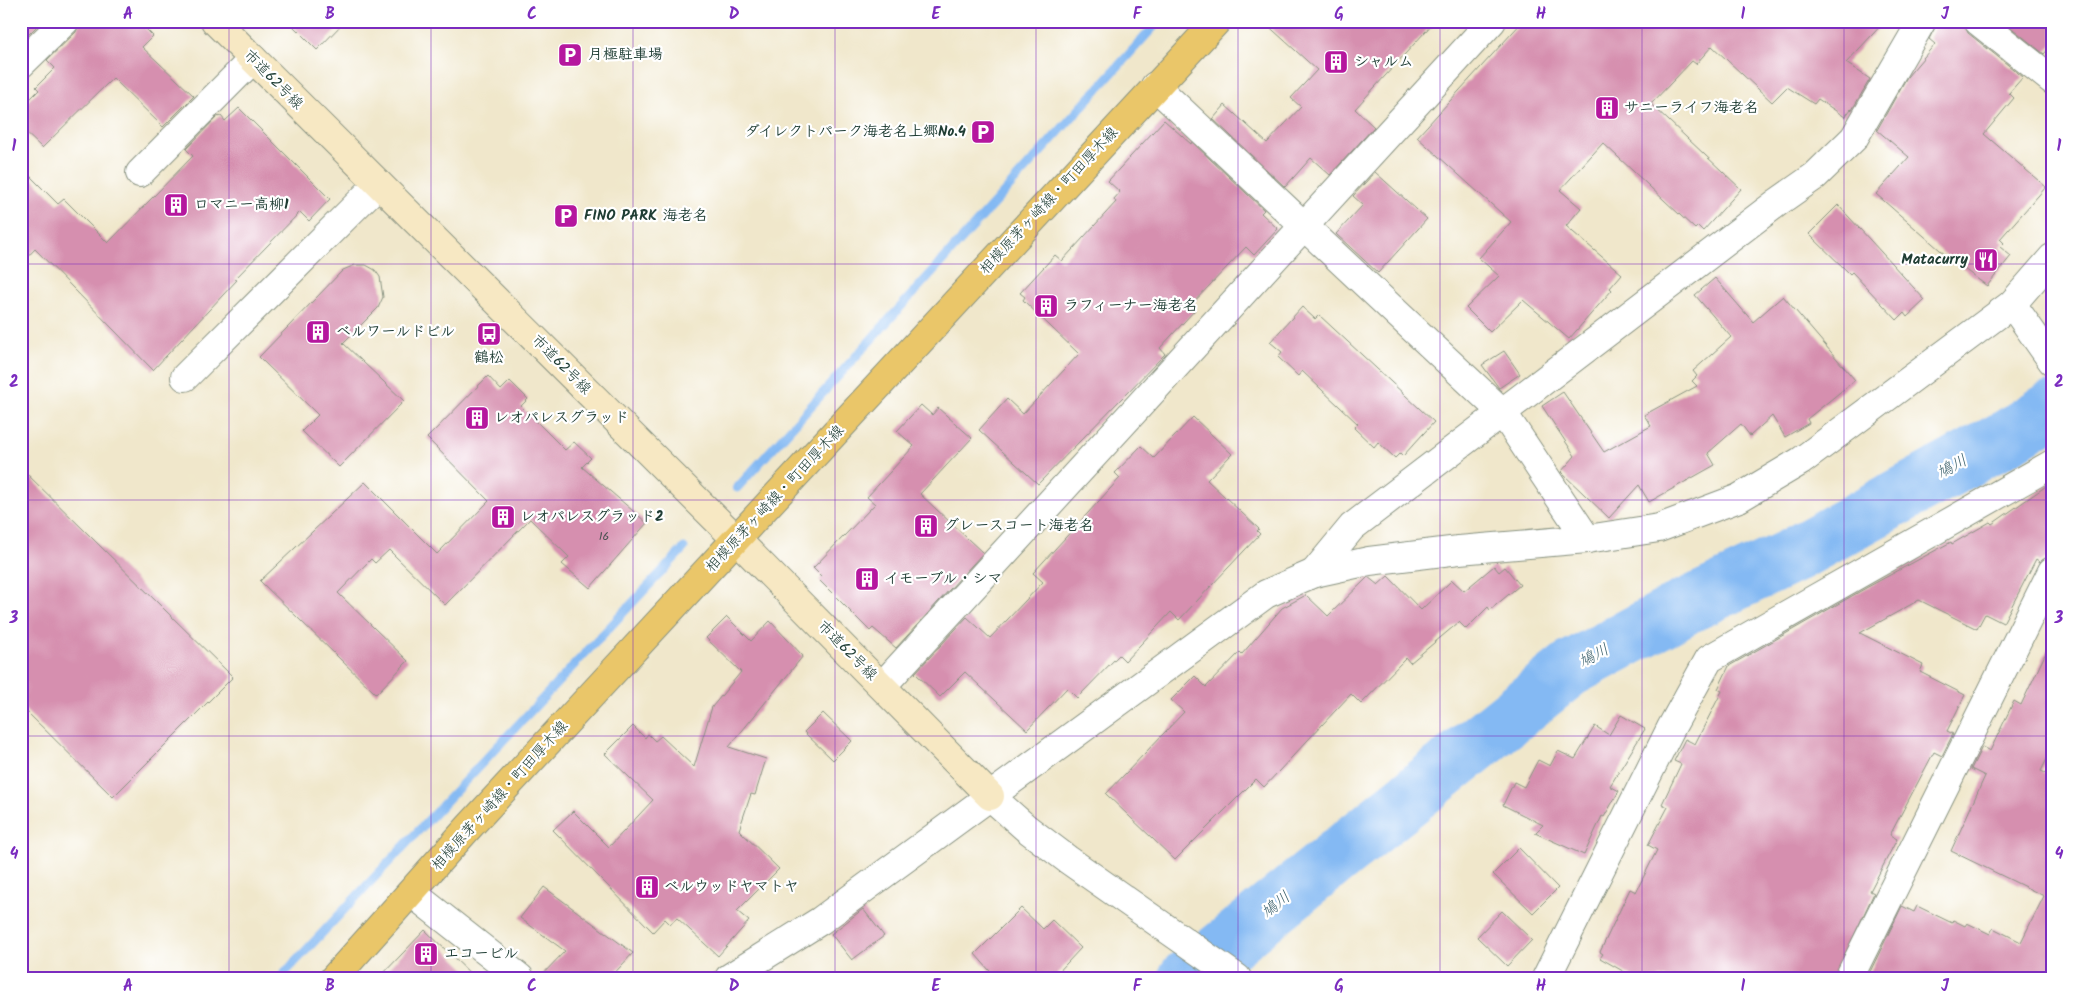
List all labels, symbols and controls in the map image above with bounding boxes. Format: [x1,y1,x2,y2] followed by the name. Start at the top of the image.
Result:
[123,2,133,27] text: A
[325,2,335,27] text: B
[527,2,537,27] text: C
[729,2,740,27] text: D
[932,2,942,27] text: E
[1133,2,1143,27] text: F
[1334,2,1344,27] text: G
[1536,2,1546,27] text: H
[1741,2,1746,27] text: I
[1941,2,1950,27] text: J
[557,42,583,68] parking icon: 月極駐車場
[588,43,663,67] place label: 月極駐車場
[237,44,309,116] street label: 市道62号線
[1323,49,1349,75] building icon: シャルム
[1354,50,1413,74] place label: シャルム
[1594,95,1620,121] building icon: サニーライフ海老名
[1624,96,1759,120] place label: サニーライフ海老名
[970,119,996,145] parking icon: ダイレクトパーク海老名上郷No.4
[745,120,966,144] place label: ダイレクトパーク海老名上郷No.4
[974,122,1124,280] street label: 相模原茅ヶ崎線・町田厚木線
[12,134,17,159] text: 1
[2057,134,2062,159] text: 1
[163,192,189,218] building icon: ロマニー高柳1
[194,193,289,217] place label: ロマニー高柳1
[553,203,579,229] parking icon: FINO PARK 海老名
[584,204,708,228] place label: FINO PARK 海老名
[1973,247,1999,273] restaurant icon: Matacurry
[1901,248,1968,272] place label: Matacurry
[1033,293,1059,319] building icon: ラフィーナー海老名
[1064,294,1198,318] place label: ラフィーナー海老名
[305,319,331,345] building icon: ベルワールドビル
[336,320,455,344] place label: ベルワールドビル
[476,321,502,347] bus stop icon: 鶴松
[525,329,597,401] street label: 市道62号線
[474,346,504,370] place label: 鶴松
[9,370,19,395] text: 2
[2054,370,2064,395] text: 2
[464,405,490,431] building icon: レオパレスグラッド
[494,406,629,430] place label: レオパレスグラッド
[700,420,850,578] street label: 相模原茅ヶ崎線・町田厚木線
[1932,448,1972,486] water label: 鳩川
[490,504,516,530] building icon: レオパレスグラッド2
[520,505,664,529] place label: レオパレスグラッド2
[913,513,939,539] building icon: グレースコート海老名
[944,514,1094,538] place label: グレースコート海老名
[599,527,609,546] house number: 16
[854,566,880,592] building icon: イモーブル・シマ
[884,567,1003,591] place label: イモーブル・シマ
[9,606,19,631] text: 3
[2054,606,2064,631] text: 3
[811,615,883,687] street label: 市道62号線
[1574,637,1614,675] water label: 鳩川
[426,716,574,876] street label: 相模原茅ヶ崎線・町田厚木線
[10,842,19,867] text: 4
[2055,842,2064,867] text: 4
[634,874,660,900] building icon: ベルウッドヤマトヤ
[664,875,799,899] place label: ベルウッドヤマトヤ
[1256,885,1296,925] water label: 鳩川
[413,941,439,967] building icon: エコービル
[444,942,518,966] place label: エコービル
[123,974,133,999] text: A
[325,974,335,999] text: B
[527,974,537,999] text: C
[729,974,740,999] text: D
[932,974,942,999] text: E
[1133,974,1143,999] text: F
[1334,974,1344,999] text: G
[1536,974,1546,999] text: H
[1741,974,1746,999] text: I
[1941,974,1950,999] text: J

